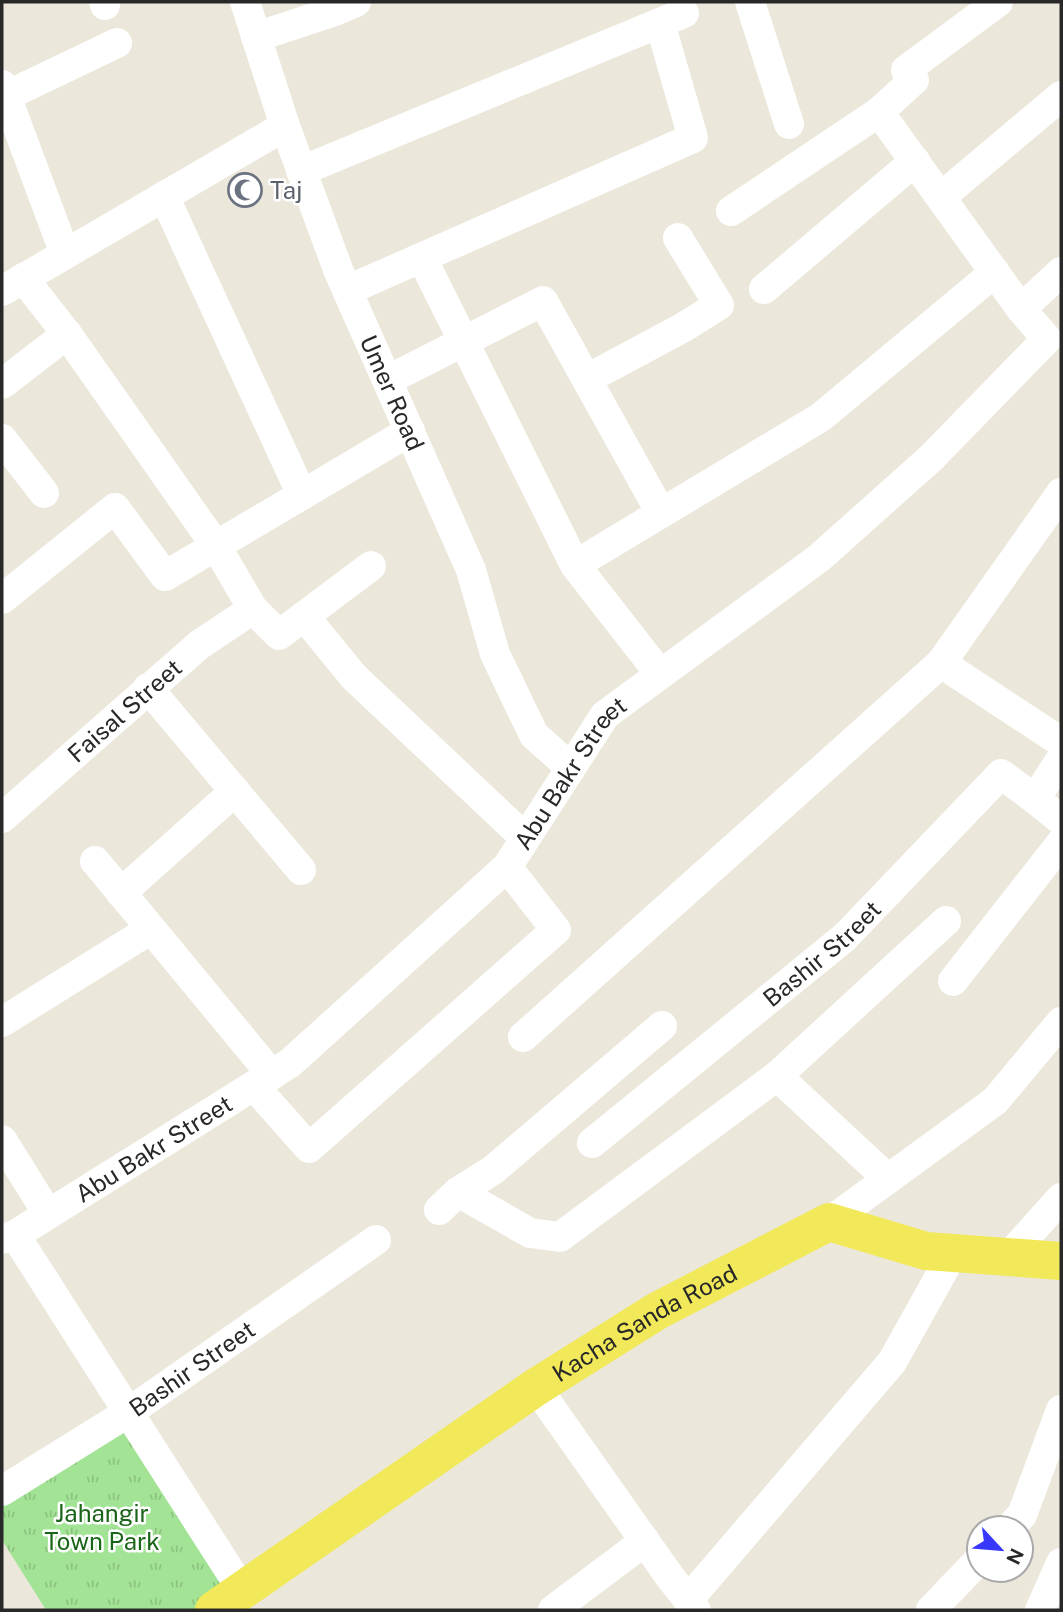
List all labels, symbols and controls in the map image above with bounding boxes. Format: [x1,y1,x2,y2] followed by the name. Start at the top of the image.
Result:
[226,171,264,209] mosque icon: Taj
[270,176,302,204] place label: Taj
[355,331,430,455] street label: Umer Road
[62,653,187,768] street label: Faisal Street
[508,690,631,854] street label: Abu Bakr Street
[757,895,886,1012] street label: Bashir Street
[70,1089,237,1208] street label: Abu Bakr Street
[547,1258,741,1387] street label: Kacha Sanda Road
[124,1315,260,1422] street label: Bashir Street
[44,1499,160,1555] park label: Jahangir Town Park
[965,1514,1035,1584] north arrow
[1002,1545,1028,1568] text: N

